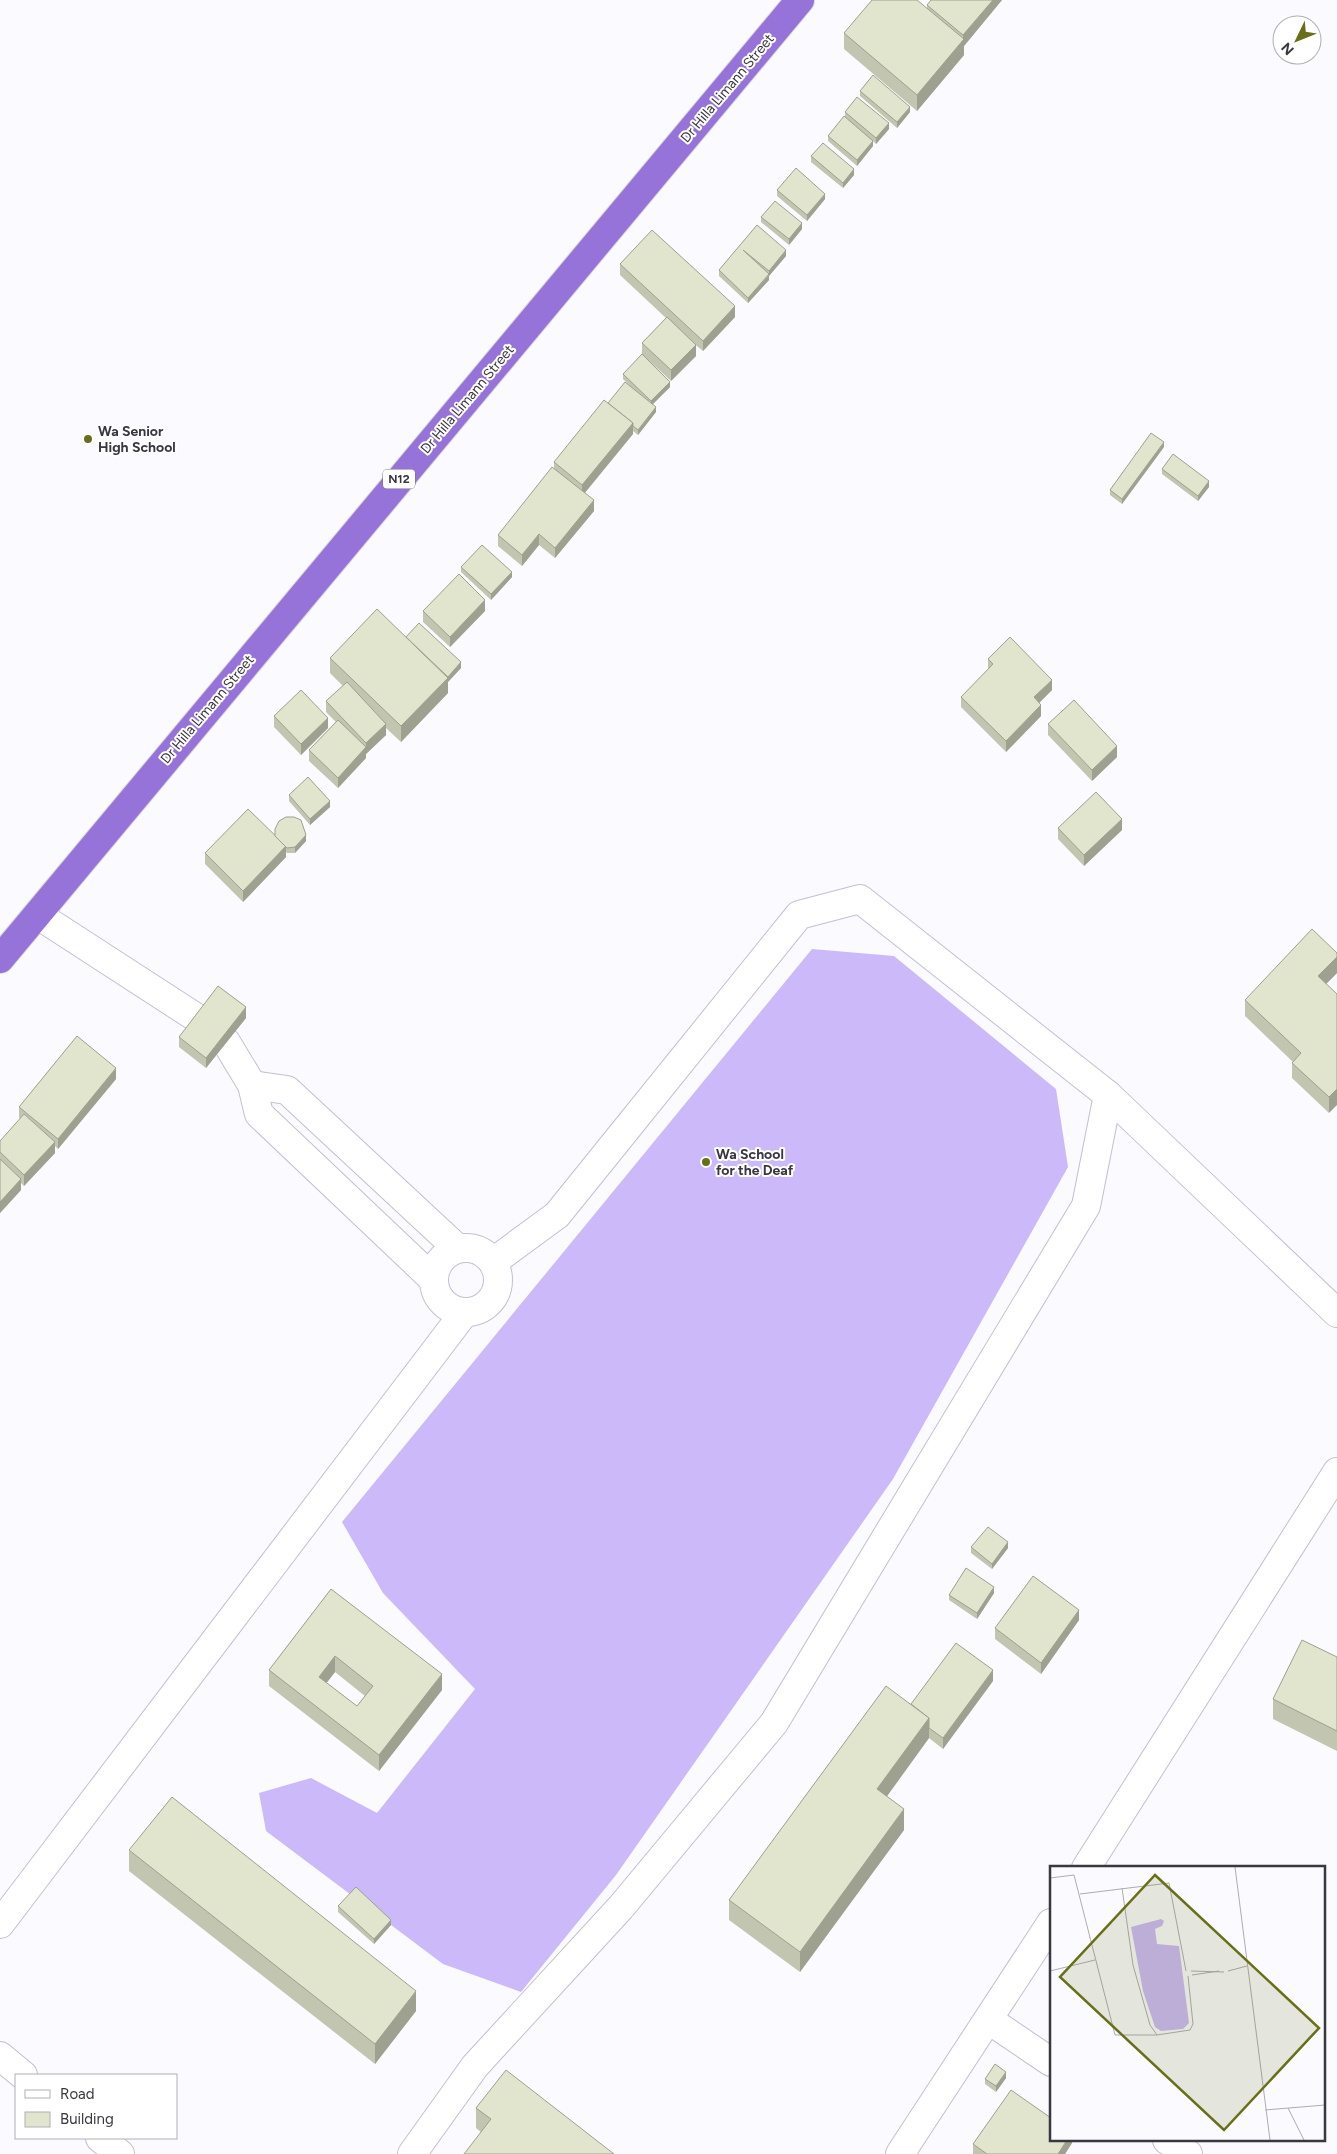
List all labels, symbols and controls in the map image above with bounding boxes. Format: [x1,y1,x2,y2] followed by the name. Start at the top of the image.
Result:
[1272,15,1322,65] north arrow
[677,31,778,146] street label: Dr Hilla Limann Street
[1278,39,1298,58] text: N
[417,342,518,457] street label: Dr Hilla Limann Street
[98,423,176,456] place label: Wa Senior High School
[82,433,94,445] marker: Wa Senior High School
[383,469,415,488] road number: N12
[157,652,258,767] street label: Dr Hilla Limann Street
[716,1146,794,1179] place label: Wa School for the Deaf
[700,1156,712,1168] marker: Wa School for the Deaf
[1050,1866,1324,2142] inset map
[15,2074,178,2139] legend
[60,2085,95,2103] text: Road
[60,2110,114,2128] text: Building

